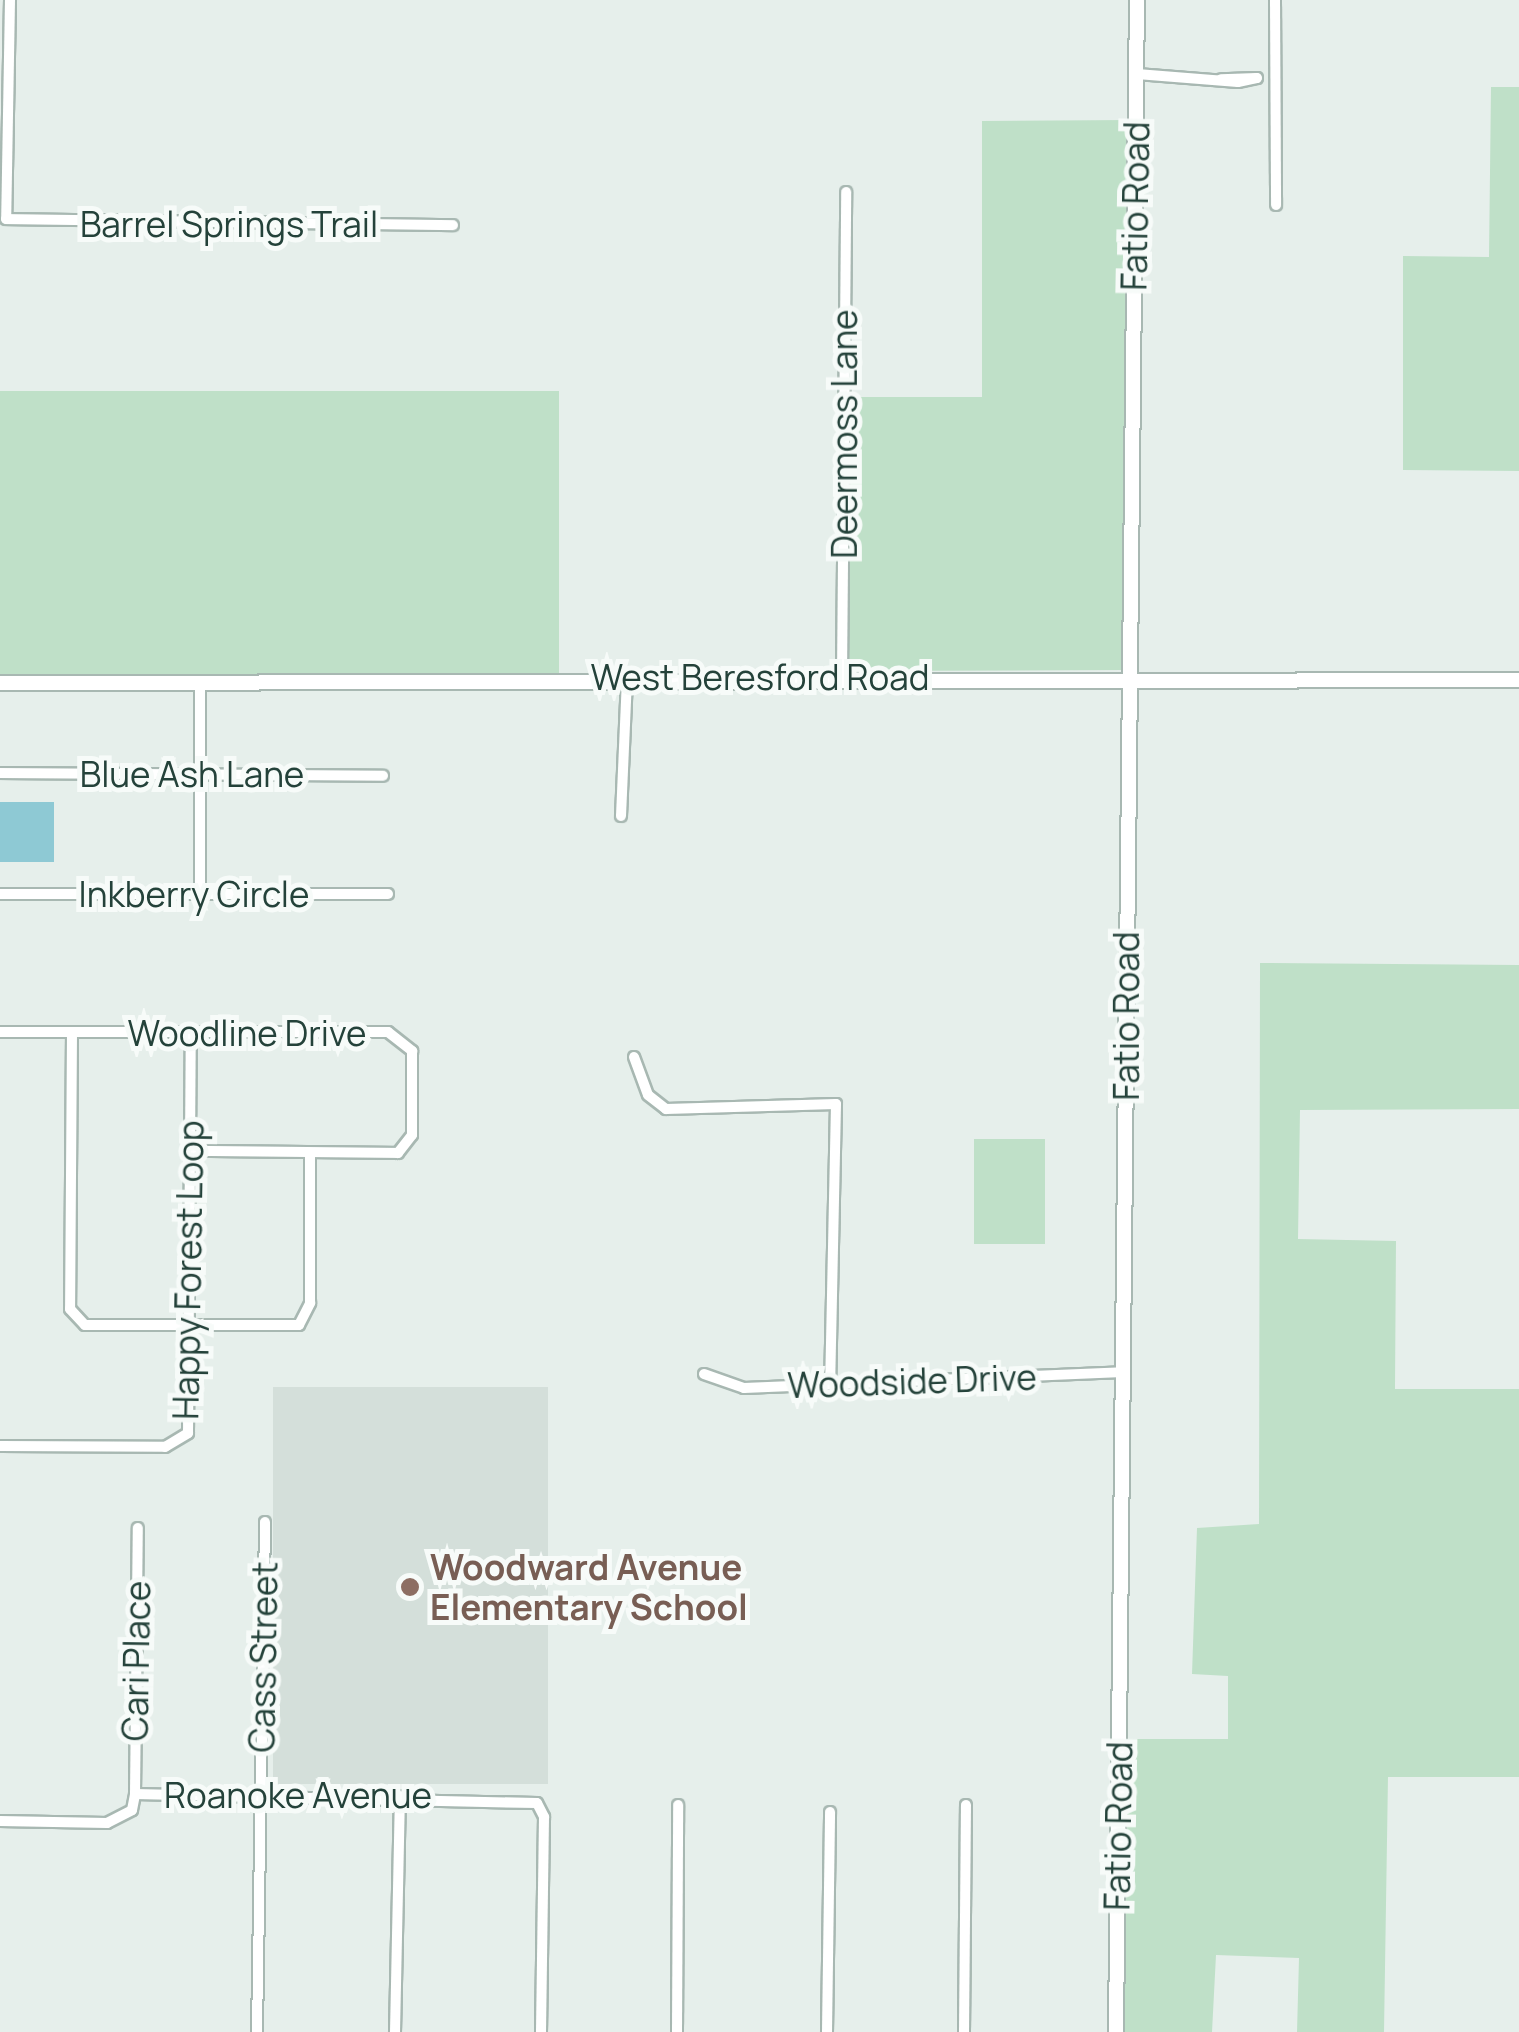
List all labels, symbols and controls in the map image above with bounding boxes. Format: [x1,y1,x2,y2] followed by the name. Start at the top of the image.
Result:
[1113,121,1157,291] street label: Fatio Road
[80,203,378,245] street label: Barrel Springs Trail
[823,309,865,559] street label: Deermoss Lane
[591,656,929,698] street label: West Beresford Road
[80,753,304,795] street label: Blue Ash Lane
[79,873,309,915] street label: Inkberry Circle
[1105,931,1147,1101] street label: Fatio Road
[127,1012,367,1054] street label: Woodline Drive
[164,1120,212,1420] street label: Happy Forest Loop
[787,1356,1037,1406] street label: Woodside Drive
[430,1546,748,1628] place label: Woodward Avenue Elementary School
[240,1561,286,1753] street label: Cass Street
[399,1576,421,1598] marker: Woodward Avenue Elementary School
[114,1580,158,1742] street label: Cari Place
[1096,1741,1140,1911] street label: Fatio Road
[164,1774,432,1816] street label: Roanoke Avenue

